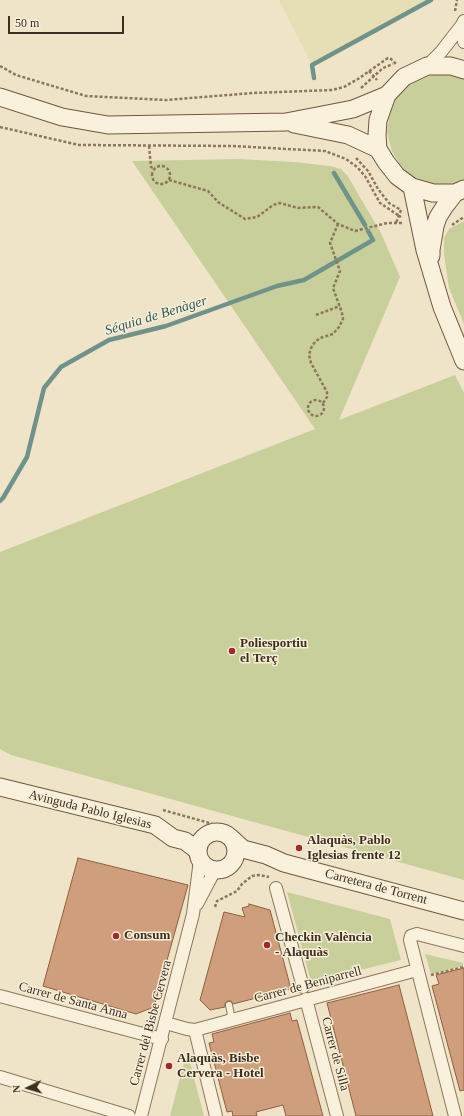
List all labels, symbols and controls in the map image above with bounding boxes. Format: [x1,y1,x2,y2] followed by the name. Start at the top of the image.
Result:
[10,8,126,34] scale bar
[15,16,39,30] text: 50 m
[103,293,209,339] water label: Séquia de Benàger
[240,636,307,667] place label: Poliesportiu el Terç
[227,646,237,656] marker: Poliesportiu el Terç
[27,787,153,833] street label: Avinguda Pablo Iglesias
[307,833,401,864] place label: Alaquàs, Pablo Iglesias frente 12
[294,843,304,853] marker: Alaquàs, Pablo Iglesias frente 12
[323,866,429,908] street label: Carretera de Torrent
[124,928,170,944] place label: Consum
[275,930,372,961] place label: Checkin València - Alaquàs
[111,931,121,941] marker: Consum
[262,940,272,950] marker: Checkin València - Alaquàs
[127,958,175,1088] street label: Carrer del Bisbe Cervera
[253,963,363,1007] street label: Carrer de Beniparrell
[17,979,129,1023] street label: Carrer de Santa Anna
[318,1015,352,1093] street label: Carrer de Silla
[177,1051,264,1082] place label: Alaquàs, Bisbe Cervera - Hotel
[164,1061,174,1071] marker: Alaquàs, Bisbe Cervera - Hotel
[8,1068,48,1108] north arrow
[10,1085,22,1094] text: N

